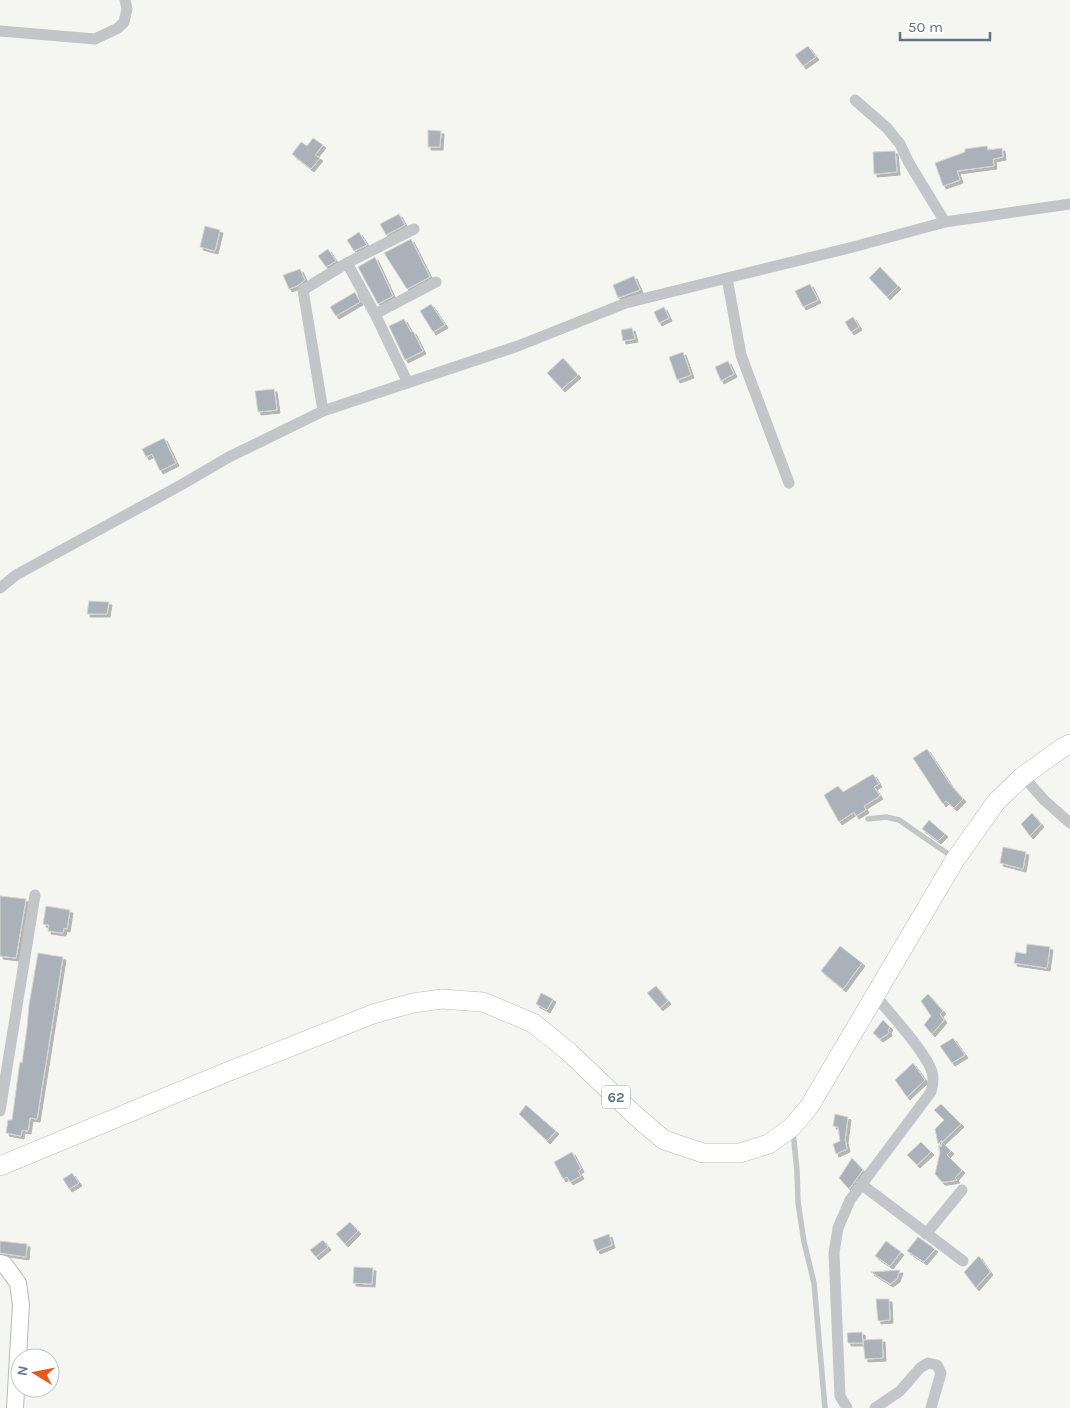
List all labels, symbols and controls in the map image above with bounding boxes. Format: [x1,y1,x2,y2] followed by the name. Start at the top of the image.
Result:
[900,10,990,42] scale bar
[908,18,943,36] text: 50 m
[602,1086,630,1108] road number: 62
[10,1348,60,1398] north arrow
[13,1364,32,1377] text: N

